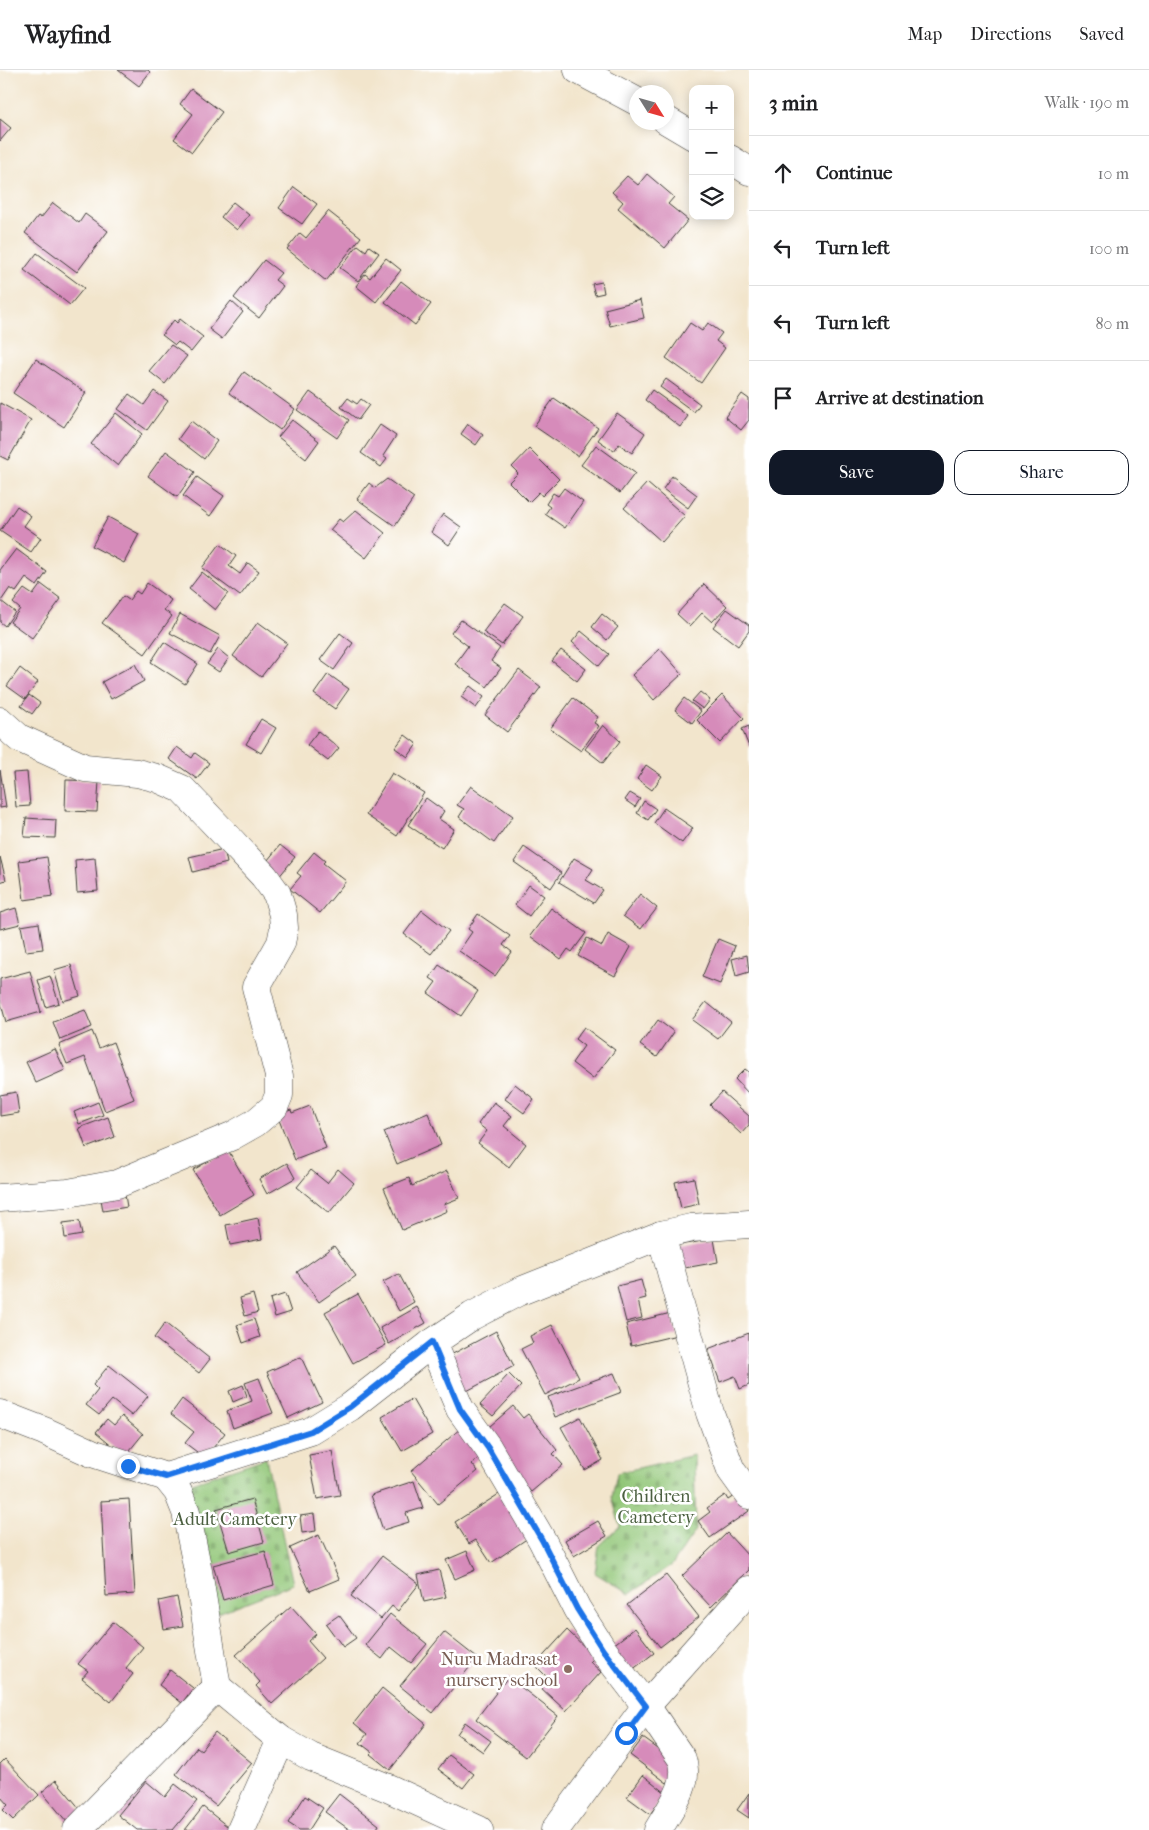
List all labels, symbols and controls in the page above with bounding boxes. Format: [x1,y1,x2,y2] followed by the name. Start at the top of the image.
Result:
[25,21,111,49] text: Wayfind
[908,24,942,45] text: Map
[970,24,1051,45] text: Directions
[1079,24,1124,45] text: Saved
[629,85,674,130] north arrow
[689,85,734,220] map controls
[689,85,734,130] button: +
[769,91,818,115] text: 3 min
[1045,93,1129,112] text: Walk · 190 m
[689,130,734,175] button: −
[769,159,797,187] icon: ahead
[816,162,892,184] text: Continue
[1098,164,1129,183] text: 10 m
[689,175,734,220] button: layers
[769,234,797,262] icon: left
[816,237,890,259] text: Turn left
[1089,239,1129,258] text: 100 m
[769,309,797,337] icon: left
[816,312,890,334] text: Turn left
[1095,314,1129,333] text: 80 m
[769,384,797,412] icon: arrive
[816,387,984,409] text: Arrive at destination
[769,450,944,495] button: Save
[954,450,1129,495] button: Share
[117,1455,140,1478] route end
[618,1486,696,1528] park label: Children Cametery
[172,1509,298,1530] park label: Adult Cametery
[441,1649,559,1691] place label: Nuru Madrasat nursery school
[562,1663,574,1675] marker: Nuru Madrasat nursery school
[615,1722,638,1745] route start

